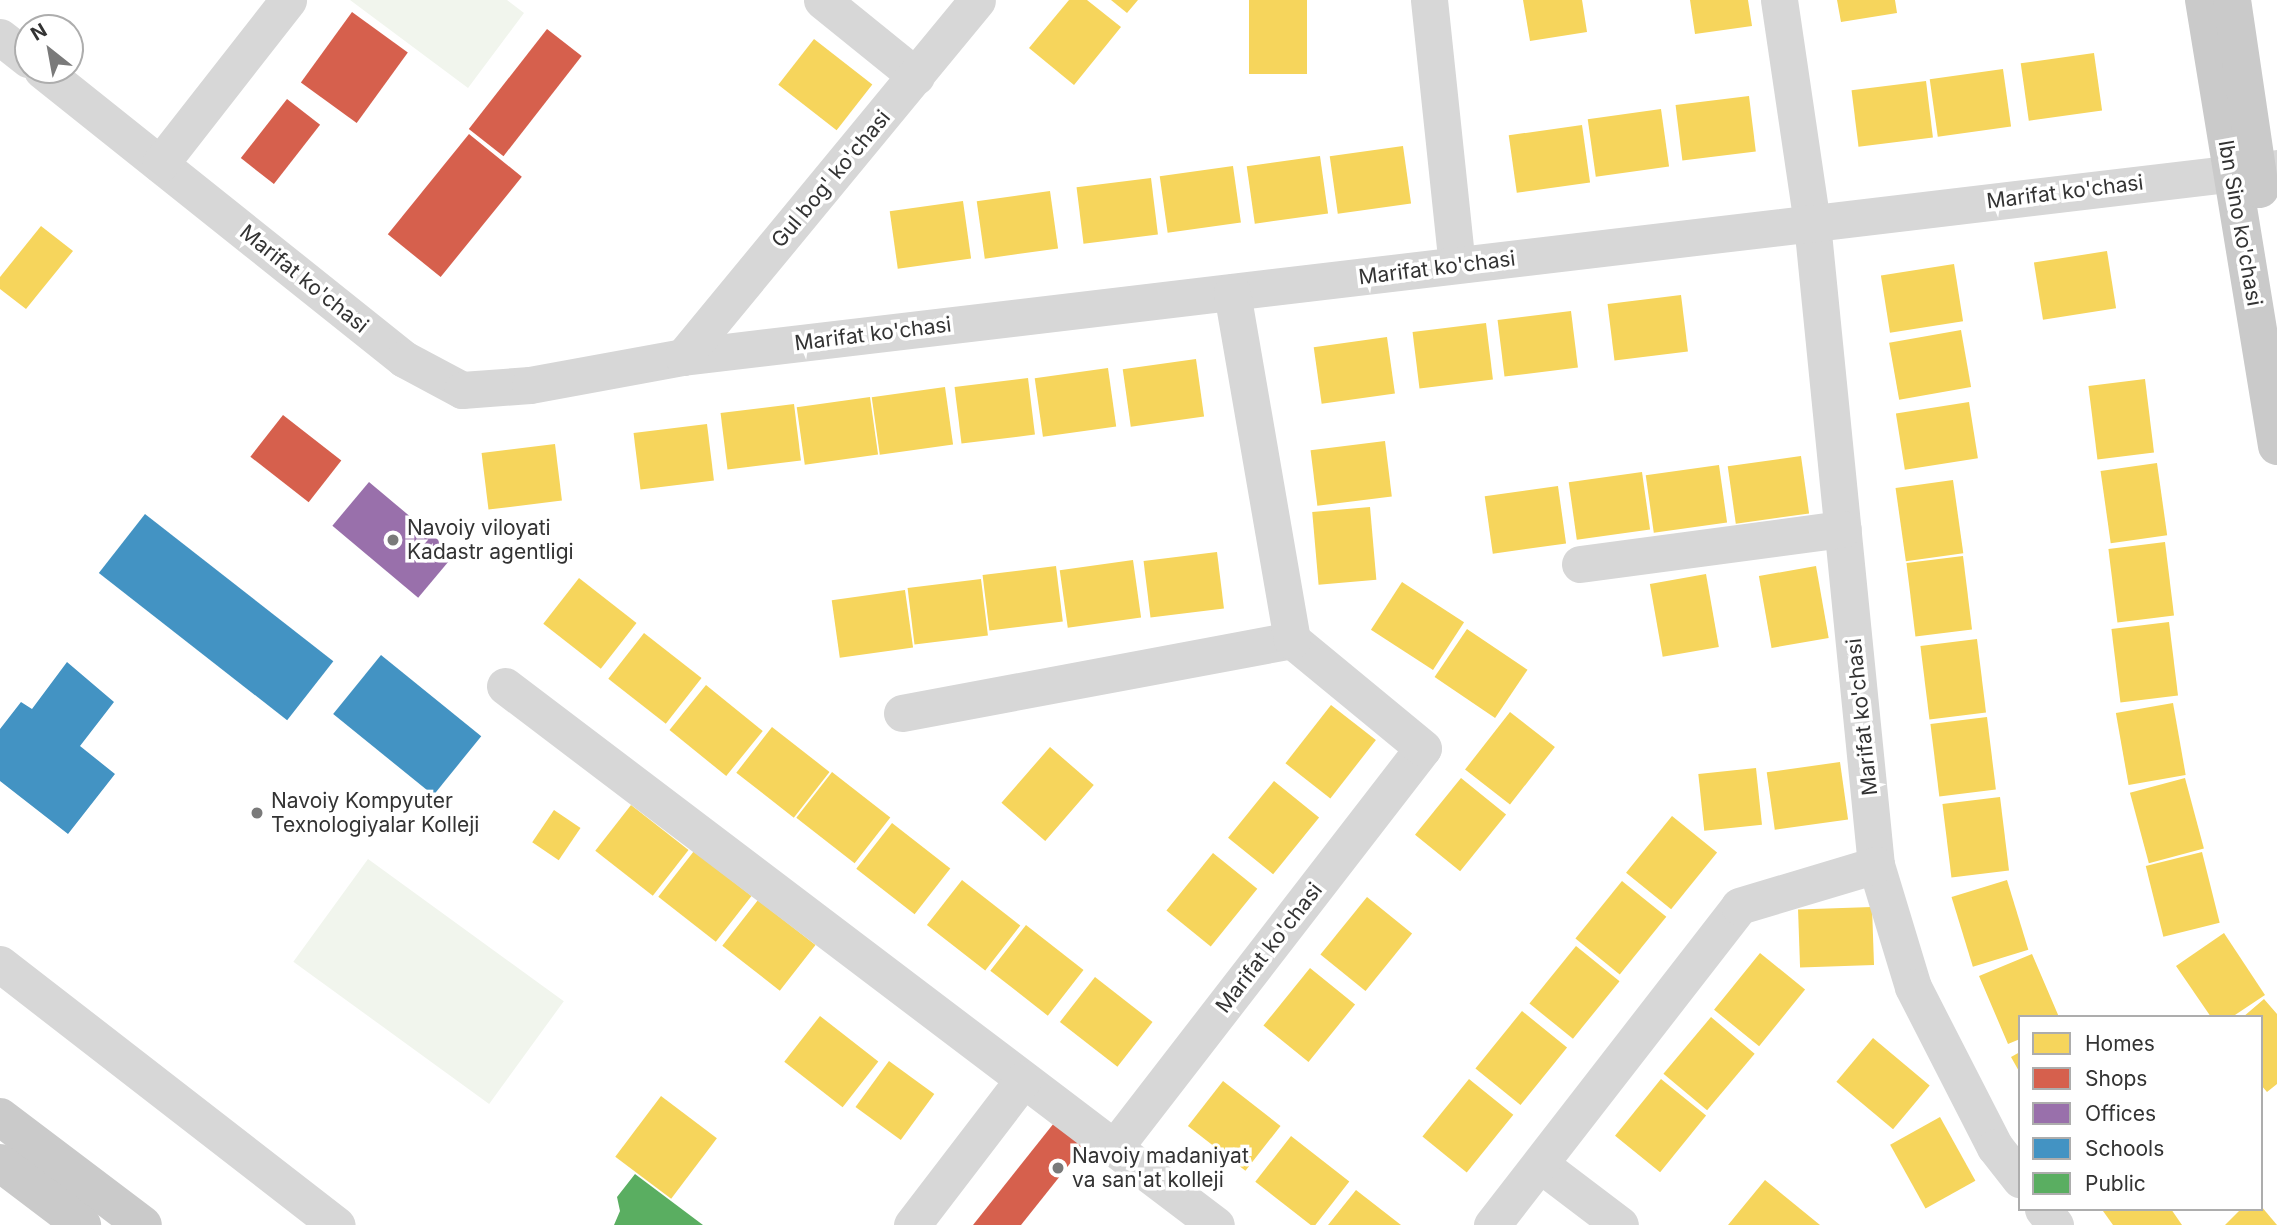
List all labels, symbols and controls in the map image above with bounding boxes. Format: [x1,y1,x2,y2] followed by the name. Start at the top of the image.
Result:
[14,14,84,84] north arrow
[27,19,51,46] text: N
[766,105,896,253] street label: Gul bog' ko'chasi
[2213,138,2267,308] street label: Ibn Sino ko'chasi
[1985,170,2145,214] street label: Marifat ko'chasi
[235,220,373,338] street label: Marifat ko'chasi
[1357,246,1517,290] street label: Marifat ko'chasi
[793,312,953,356] street label: Marifat ko'chasi
[407,515,574,565] place label: Navoiy viloyati Kadastr agentligi
[385,532,401,548] marker: Navoiy viloyati Kadastr agentligi
[1841,637,1883,797] street label: Marifat ko'chasi
[271,788,479,838] place label: Navoiy Kompyuter Texnologiyalar Kolleji
[249,805,265,821] marker: Navoiy Kompyuter Texnologiyalar Kolleji
[1210,878,1328,1018] street label: Marifat ko'chasi
[2018,1015,2263,1211] legend
[2085,1031,2155,1056] text: Homes
[2085,1066,2147,1091] text: Shops
[2085,1101,2156,1126] text: Offices
[2085,1136,2164,1161] text: Schools
[1072,1143,1249,1193] place label: Navoiy madaniyat va san'at kolleji
[1050,1160,1066,1176] marker: Navoiy madaniyat va san'at kolleji
[2085,1171,2146,1196] text: Public

